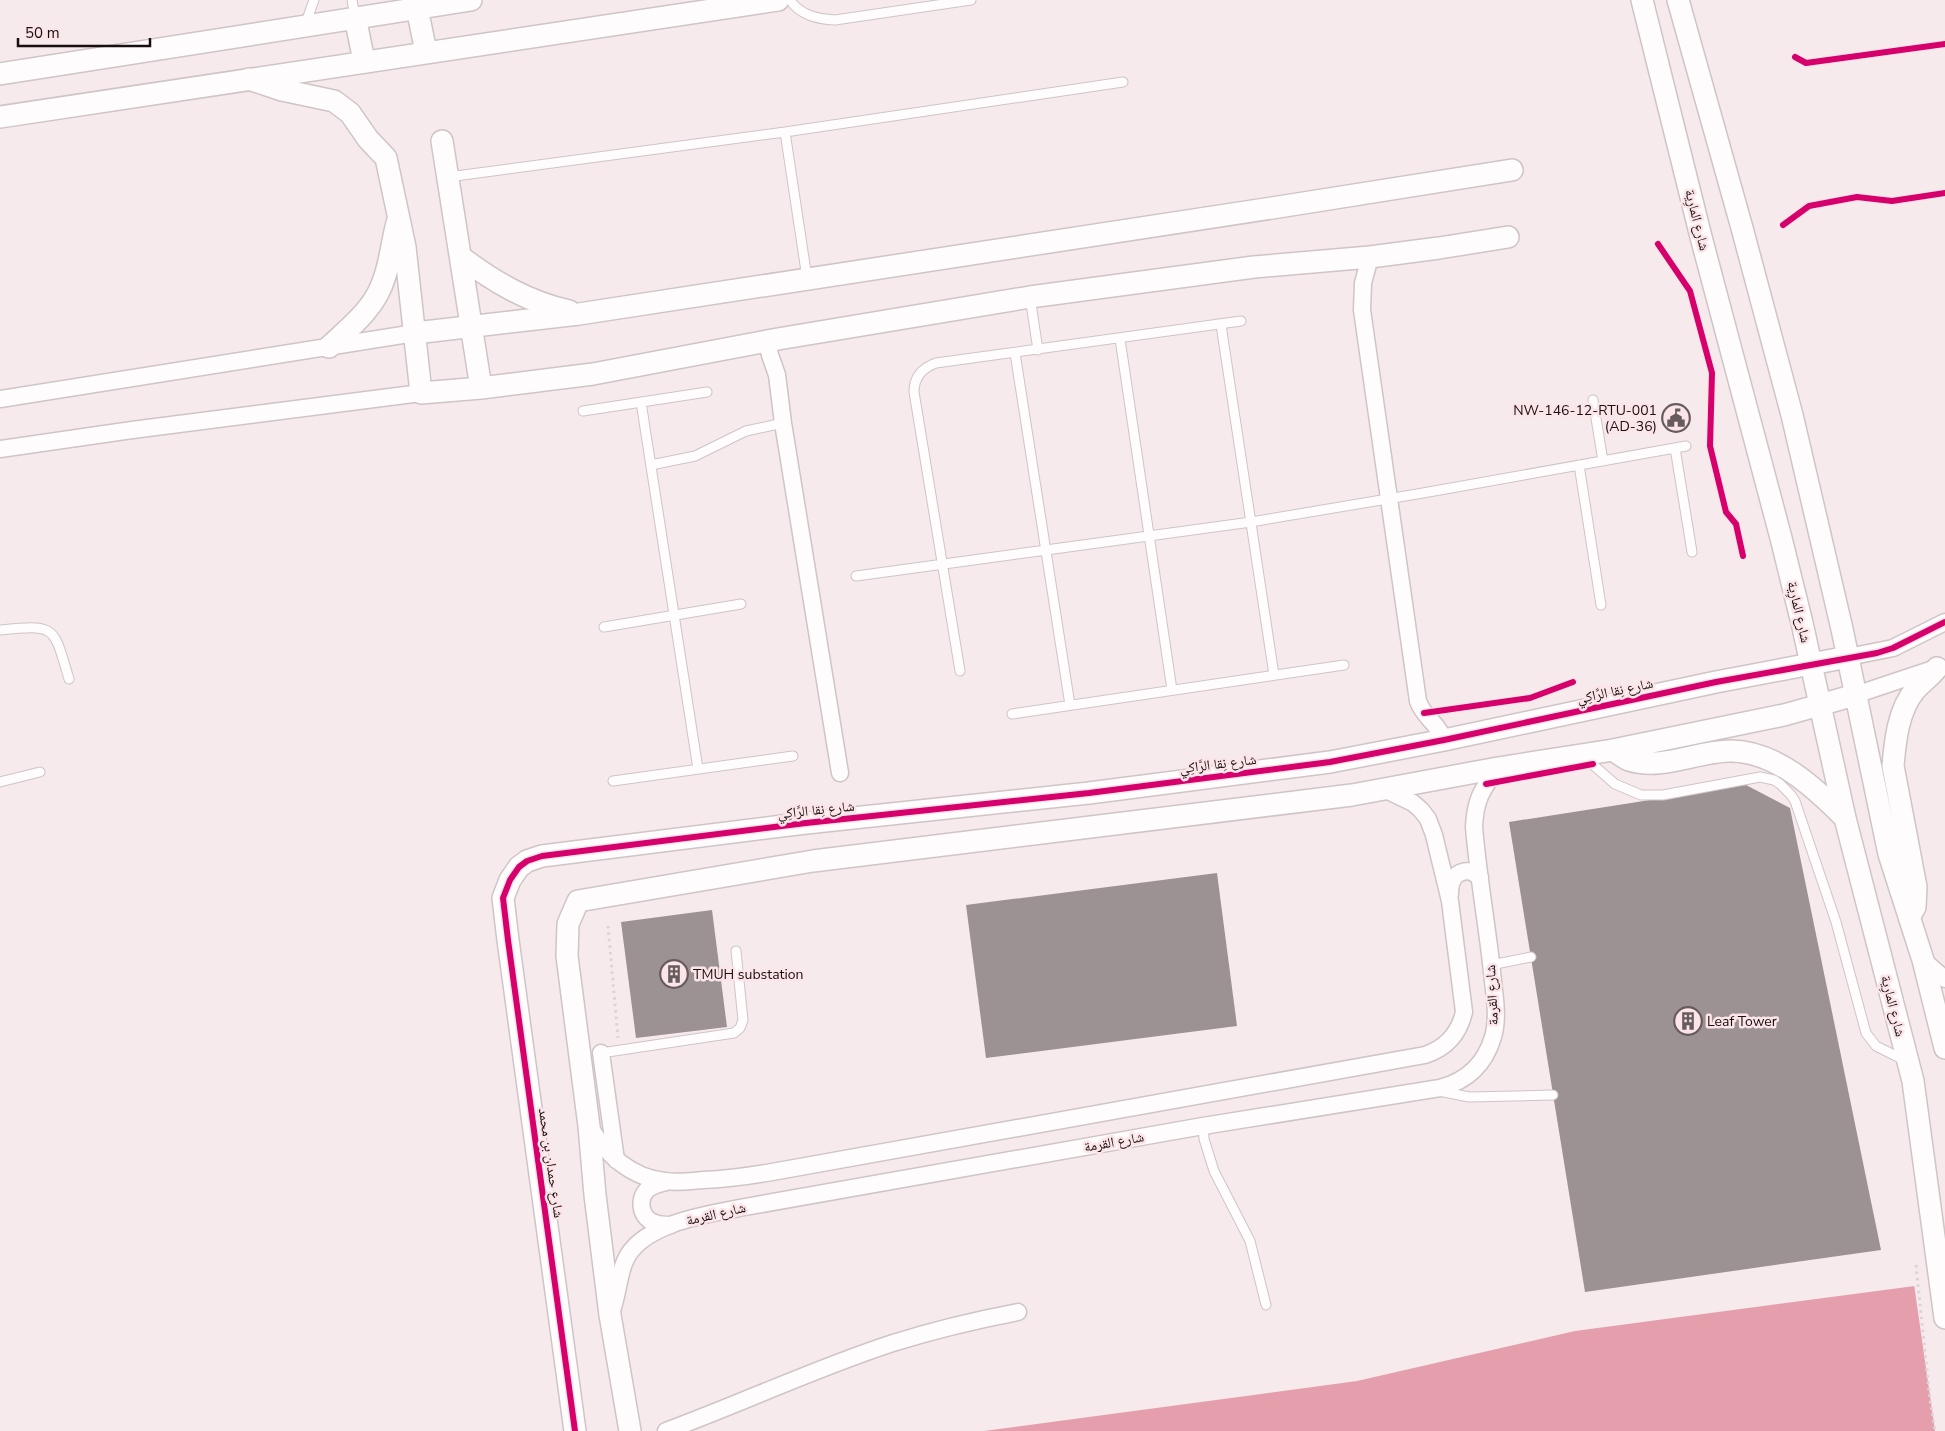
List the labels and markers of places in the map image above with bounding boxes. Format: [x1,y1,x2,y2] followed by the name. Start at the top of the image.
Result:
[1513,401,1657,436] place label: NW-146-12-RTU-001 (AD-36)
[1661,403,1691,433] public building icon: NW-146-12-RTU-001 (AD-36)
[659,959,689,989] building icon: TMUH substation
[693,965,803,984] place label: TMUH substation
[1673,1006,1703,1036] building icon: Leaf Tower
[1707,1012,1777,1031] place label: Leaf Tower

